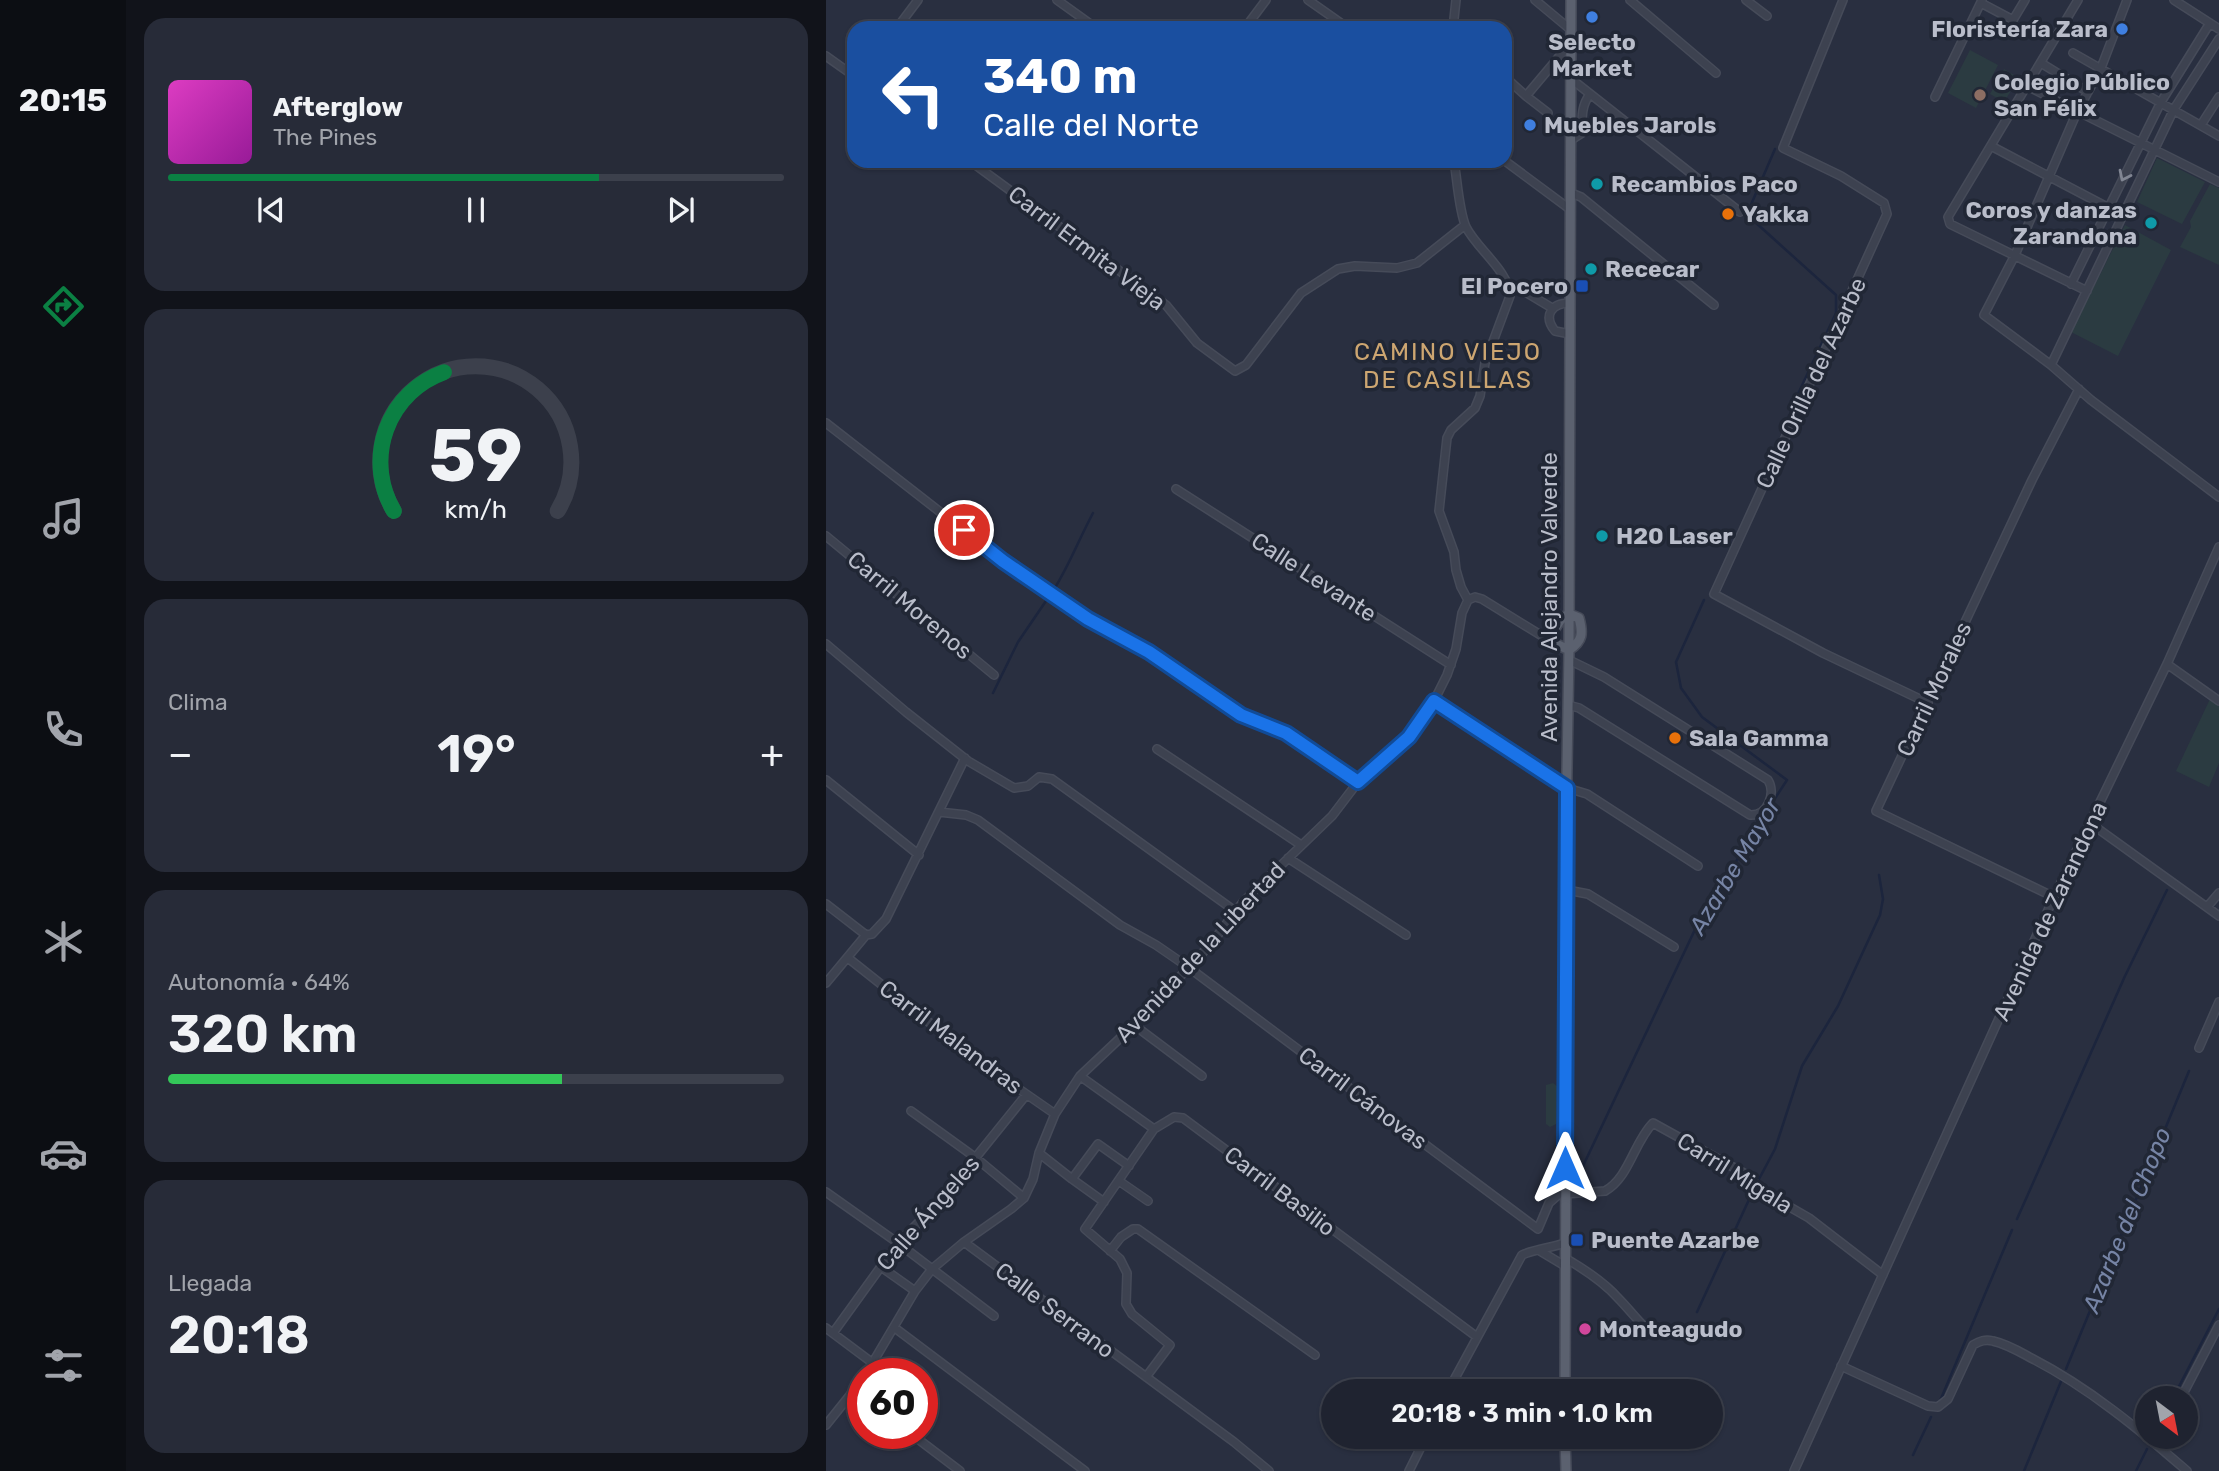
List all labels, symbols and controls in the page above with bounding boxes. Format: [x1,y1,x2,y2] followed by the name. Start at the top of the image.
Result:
[1584,9,1600,25] marker: Selecto Market
[1931,15,2108,43] place label: Floristería Zara
[2114,21,2130,37] marker: Floristería Zara
[1548,28,1636,82] place label: Selecto Market
[983,47,1137,105] text: 340 m
[868,49,959,140] icon: left
[1994,68,2170,122] place label: Colegio Público San Félix
[19,81,107,119] text: 20:15
[1972,87,1988,103] marker: Colegio Público San Félix
[273,92,403,123] text: Afterglow
[983,106,1199,144] text: Calle del Norte
[1544,111,1717,139] place label: Muebles Jarols
[1522,117,1538,133] marker: Muebles Jarols
[273,123,377,151] text: The Pines
[2119,169,2133,181] one-way arrow
[1611,170,1798,198] place label: Recambios Paco
[1589,176,1605,192] marker: Recambios Paco
[1003,180,1171,316] street label: Carril Ermita Vieja
[252,191,290,229] icon: previous
[457,191,495,229] icon: pause
[662,191,700,229] icon: next
[1965,196,2137,250] place label: Coros y danzas Zarandona
[1742,200,1809,228] place label: Yakka
[1720,206,1736,222] marker: Yakka
[2143,215,2159,231] marker: Coros y danzas Zarandona
[1605,255,1700,283] place label: Rececar
[1583,261,1599,277] marker: Rececar
[1461,272,1568,300] place label: El Pocero
[1750,273,1872,493] street label: Calle Orilla del Azarbe
[1574,278,1590,294] marker: El Pocero
[39,282,88,331] icon: directions
[1354,338,1542,394] district label: CAMINO VIEJO DE CASILLAS
[429,413,523,499] text: 59
[1535,452,1563,742] street label: Avenida Alejandro Valverde
[39,494,88,543] icon: music
[445,495,507,524] text: km/h
[934,500,994,560] pin
[945,511,983,549] icon: arrive
[1616,522,1733,550] place label: H20 Laser
[1246,526,1382,628] street label: Calle Levante
[1594,528,1610,544] marker: H20 Laser
[842,545,978,665] street label: Carril Morenos
[1891,617,1977,761] street label: Carril Morales
[168,688,228,716] text: Clima
[39,705,88,754] icon: phone
[437,723,516,785] text: 19°
[1689,724,1829,752] place label: Sala Gamma
[1667,730,1683,746] marker: Sala Gamma
[168,731,193,777] text: −
[760,731,784,777] text: +
[1682,792,1787,941] water label: Azarbe Mayor
[1987,797,2113,1025] street label: Avenida de Zarandona
[1109,856,1291,1048] street label: Avenida de la Libertad
[39,917,88,966] icon: climate
[168,968,350,996] text: Autonomía · 64%
[874,974,1028,1100] street label: Carril Malandras
[168,1003,357,1065] text: 320 km
[1293,1041,1433,1155] street label: Carril Cánovas
[2076,1123,2177,1318] water label: Azarbe del Chopo
[1672,1126,1798,1220] street label: Carril Migala
[39,1129,88,1178] icon: car
[1528,1131,1602,1205] position arrow
[1219,1140,1341,1242] street label: Carril Basilio
[870,1150,986,1276] street label: Calle Ángeles
[1591,1226,1760,1254] place label: Puente Azarbe
[1569,1232,1585,1248] marker: Puente Azarbe
[990,1256,1120,1364] street label: Calle Serrano
[168,1269,252,1297] text: Llegada
[168,1304,310,1366] text: 20:18
[1599,1315,1743,1343] place label: Monteagudo
[1577,1321,1593,1337] marker: Monteagudo
[39,1341,88,1390] icon: filters
[847,1358,938,1449] speed limit sign: 60
[2135,1386,2198,1449] north arrow
[2135,1386,2198,1449] map controls
[1391,1398,1653,1429] text: 20:18 · 3 min · 1.0 km

